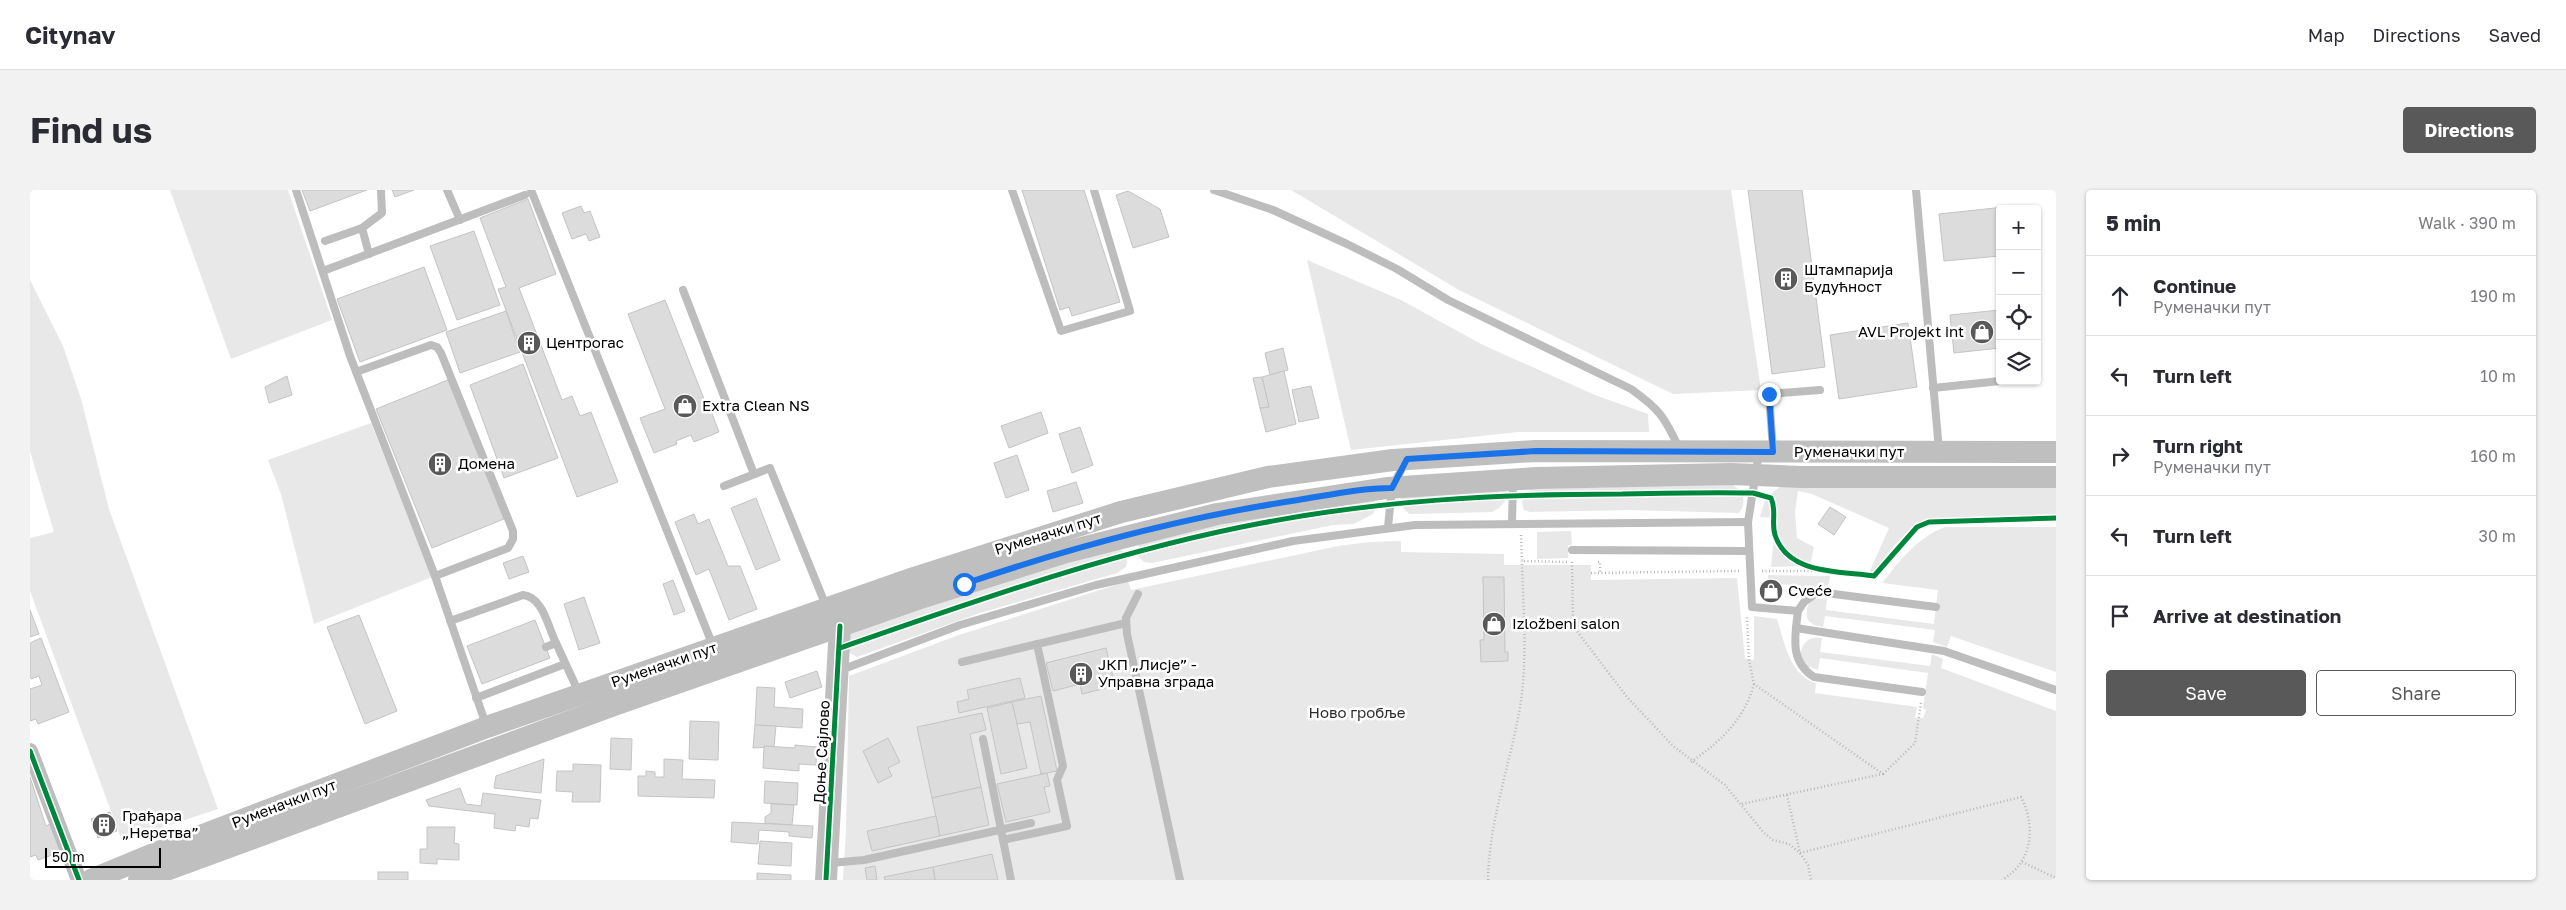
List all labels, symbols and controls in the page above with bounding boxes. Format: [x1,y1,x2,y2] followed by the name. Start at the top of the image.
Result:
[25,20,115,49] text: Citynav
[2308,24,2344,46] text: Map
[2372,24,2460,46] text: Directions
[2488,24,2541,46] text: Saved
[2403,107,2536,153] button: Directions
[30,109,152,151] text: Find us
[1996,205,2041,385] map controls
[1996,205,2041,250] button: +
[2106,210,2161,236] text: 5 min
[2418,213,2516,233] text: Walk · 390 m
[1996,250,2041,295] button: −
[1804,260,1893,295] place label: Штампарија Будућност
[1773,266,1799,292] building icon: Штампарија Будућност
[2153,274,2236,297] text: Continue
[2106,282,2134,310] icon: ahead
[2470,286,2516,306] text: 190 m
[1996,295,2041,340] button: locate
[2153,297,2271,317] text: Руменачки пут
[1969,319,1995,345] shop icon: AVL Projekt int
[1858,322,1964,340] place label: AVL Projekt int
[516,330,542,356] building icon: Центрогас
[546,333,624,351] place label: Центрогас
[1996,340,2041,385] button: layers
[2106,362,2134,390] icon: left
[2153,364,2232,387] text: Turn left
[2480,366,2516,386] text: 10 m
[1758,383,1781,406] route end
[672,393,698,419] shop icon: Extra Clean NS
[702,396,810,414] place label: Extra Clean NS
[2153,434,2243,457] text: Turn right
[1794,442,1905,460] street label: Руменачки пут
[2106,442,2134,470] icon: right
[2470,446,2516,466] text: 160 m
[427,451,453,477] building icon: Домена
[458,454,515,472] place label: Домена
[2153,457,2271,477] text: Руменачки пут
[992,508,1104,558] street label: Руменачки пут
[2106,522,2134,550] icon: left
[2153,524,2232,547] text: Turn left
[2479,526,2516,546] text: 30 m
[953,573,976,596] route start
[1758,578,1784,604] shop icon: Cveće
[1788,581,1832,599] place label: Cveće
[2106,602,2134,630] icon: arrive
[2153,604,2341,627] text: Arrive at destination
[1481,611,1507,637] shop icon: Izložbeni salon
[1512,614,1620,632] place label: Izložbeni salon
[608,637,719,691] street label: Руменачки пут
[1098,655,1214,690] place label: ЈКП „Лисје” - Управна зграда
[1068,661,1094,687] building icon: ЈКП „Лисје” - Управна зграда
[2106,670,2306,716] button: Save
[2316,670,2516,716] button: Share
[809,700,833,804] street label: Доње Сајлово
[1309,703,1406,721] park label: Ново гробље
[229,775,339,831] street label: Руменачки пут
[122,806,199,841] place label: Грађара „Неретва”
[91,812,117,838] building icon: Грађара „Неретва”
[45,845,161,868] scale bar
[52,848,85,865] text: 50 m

